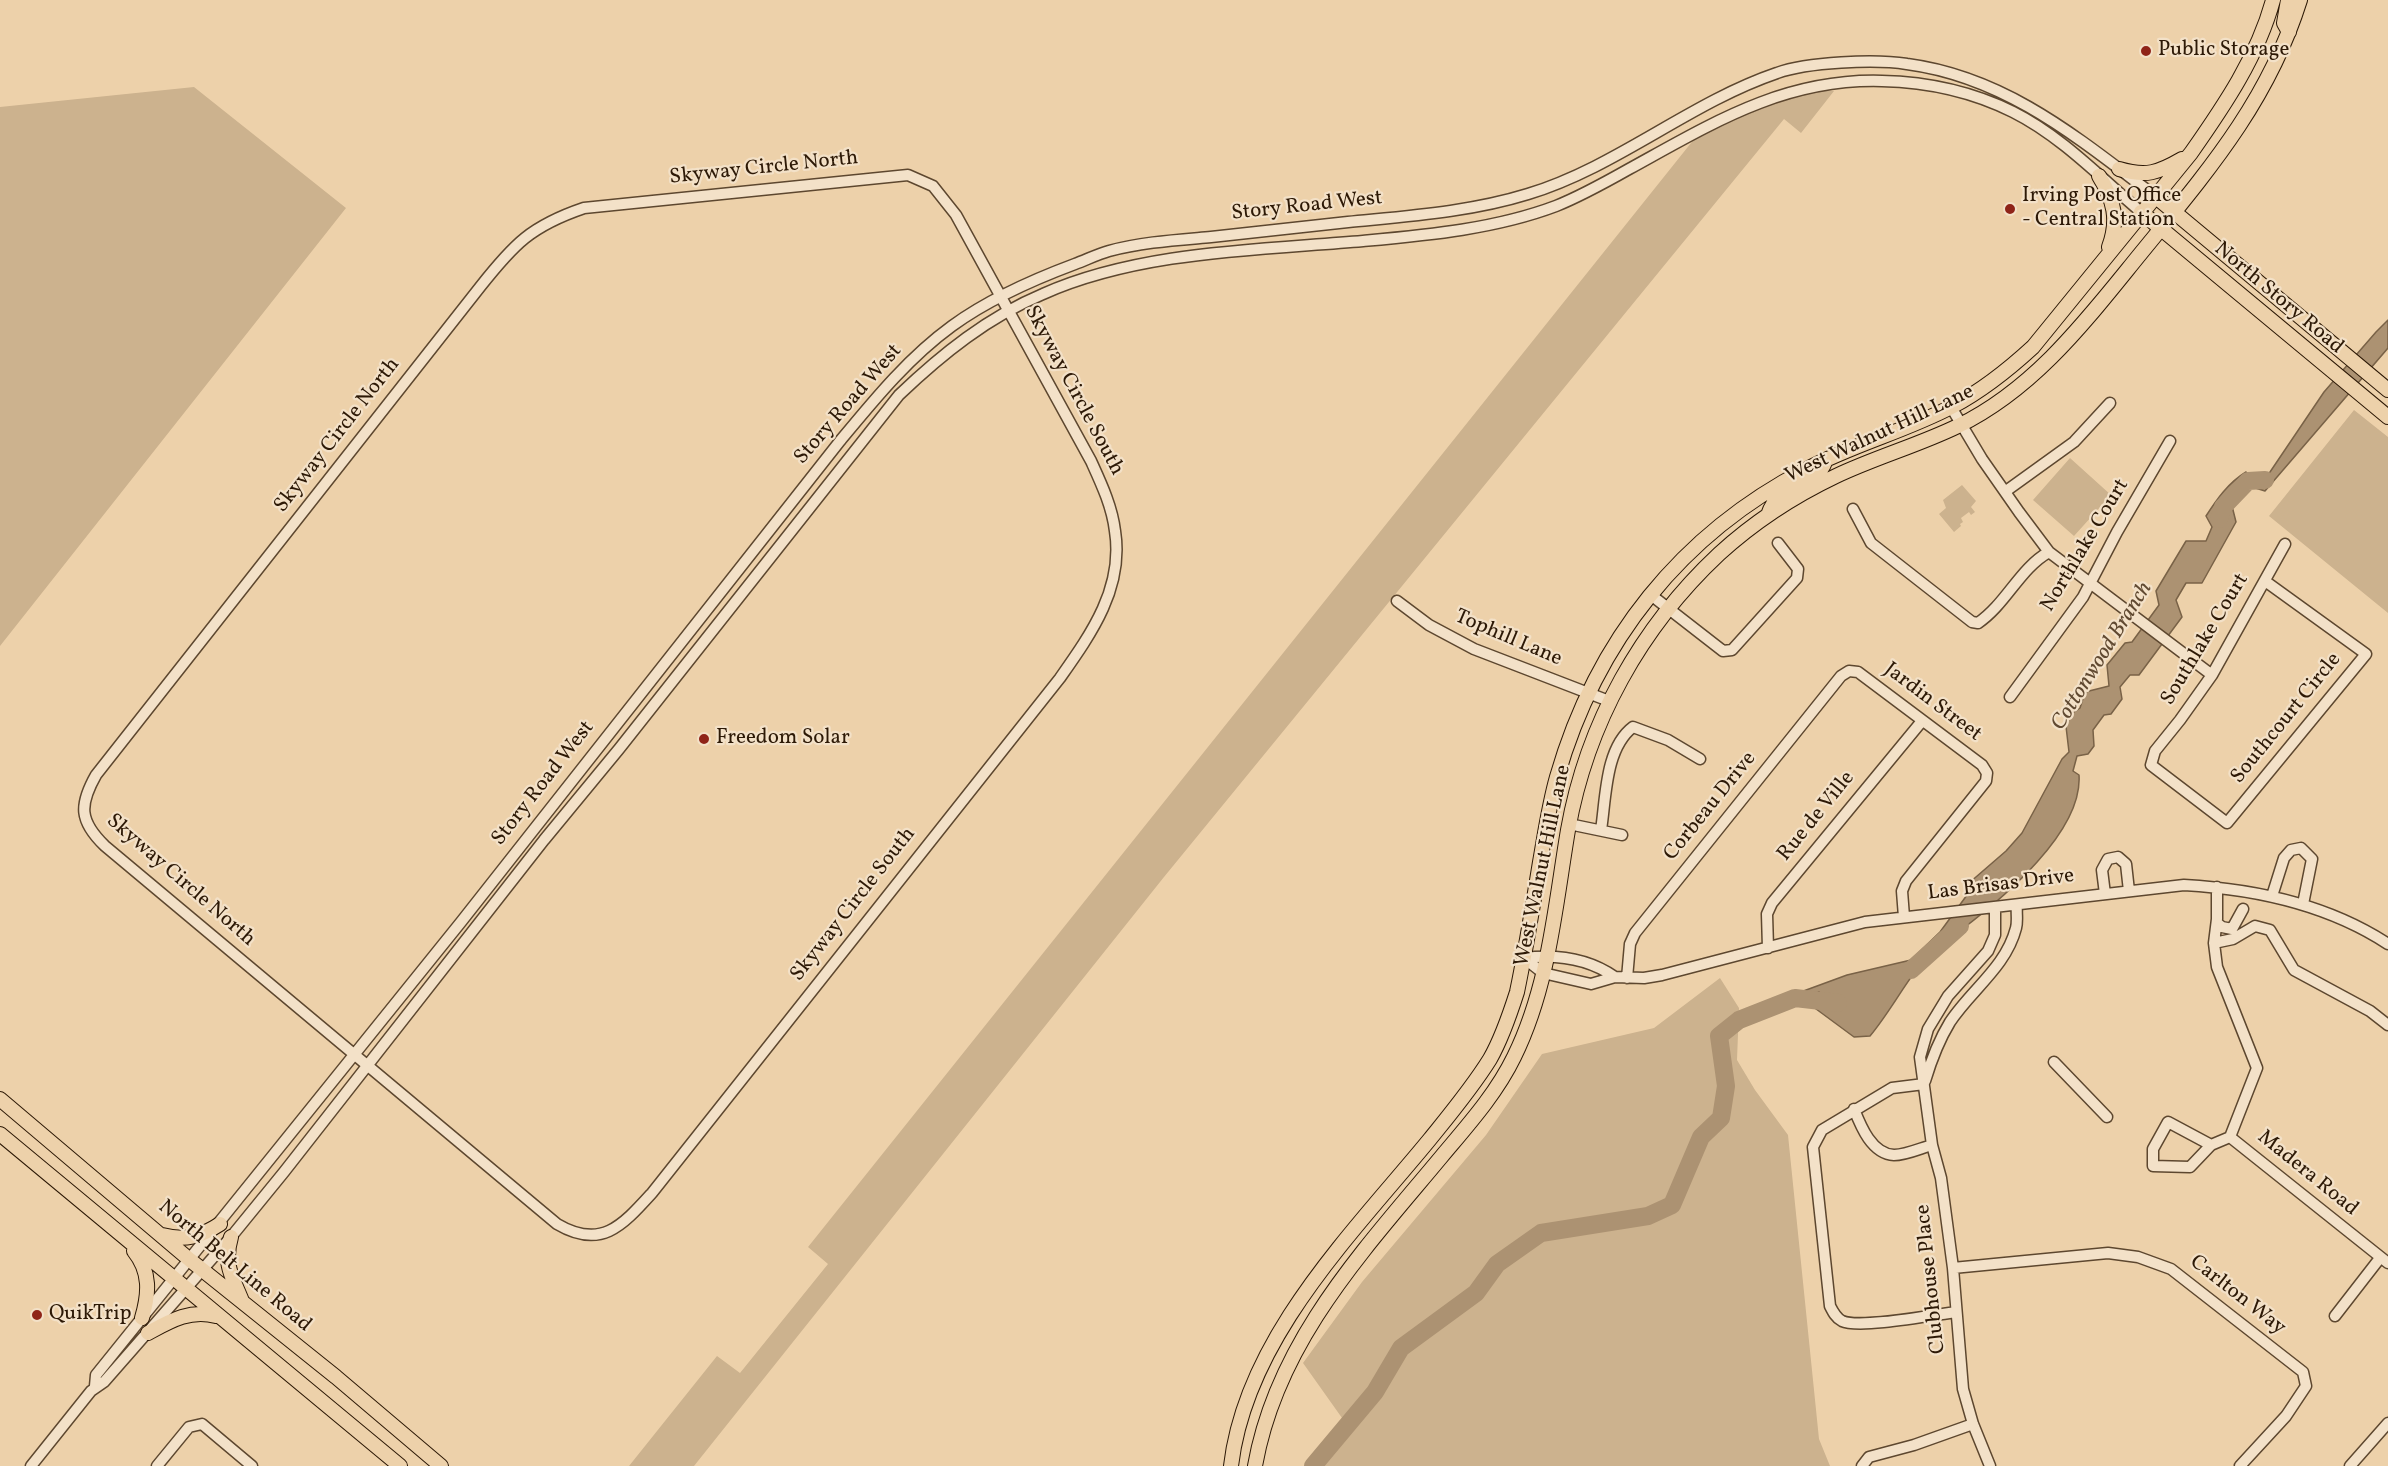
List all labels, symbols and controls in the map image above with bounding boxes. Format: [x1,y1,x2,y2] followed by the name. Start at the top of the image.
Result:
[2158,38,2289,64] place label: Public Storage
[2139,44,2153,58] marker: Public Storage
[668,147,860,191] street label: Skyway Circle North
[2022,184,2181,234] place label: Irving Post Office - Central Station
[1230,187,1384,227] street label: Story Road West
[2003,202,2017,216] marker: Irving Post Office - Central Station
[2208,237,2348,361] street label: North Story Road
[1018,302,1128,480] street label: Skyway Circle South
[790,340,908,470] street label: Story Road West
[270,354,406,518] street label: Skyway Circle North
[1781,380,1979,490] street label: West Walnut Hill Lane
[2036,475,2136,617] street label: Northlake Court
[2157,569,2255,711] street label: Southlake Court
[2047,578,2159,736] water label: Cottonwood Branch
[1451,605,1565,673] street label: Tophill Lane
[2226,648,2348,790] street label: Southcourt Circle
[1878,658,1986,748] street label: Jardin Street
[487,717,601,851] street label: Story Road West
[716,726,850,752] place label: Freedom Solar
[697,732,711,746] marker: Freedom Solar
[1659,747,1763,867] street label: Corbeau Drive
[1510,763,1578,969] street label: West Walnut Hill Lane
[1773,767,1861,867] street label: Rue de Ville
[100,809,260,953] street label: Skyway Circle North
[786,823,922,987] street label: Skyway Circle South
[1926,865,2076,907] street label: Las Brisas Drive
[2251,1126,2363,1222] street label: Madera Road
[152,1195,316,1339] street label: North Belt Line Road
[1912,1203,1952,1355] street label: Clubhouse Place
[2184,1251,2290,1341] street label: Carlton Way
[49,1302,132,1328] place label: QuikTrip
[30,1308,44,1322] marker: QuikTrip

